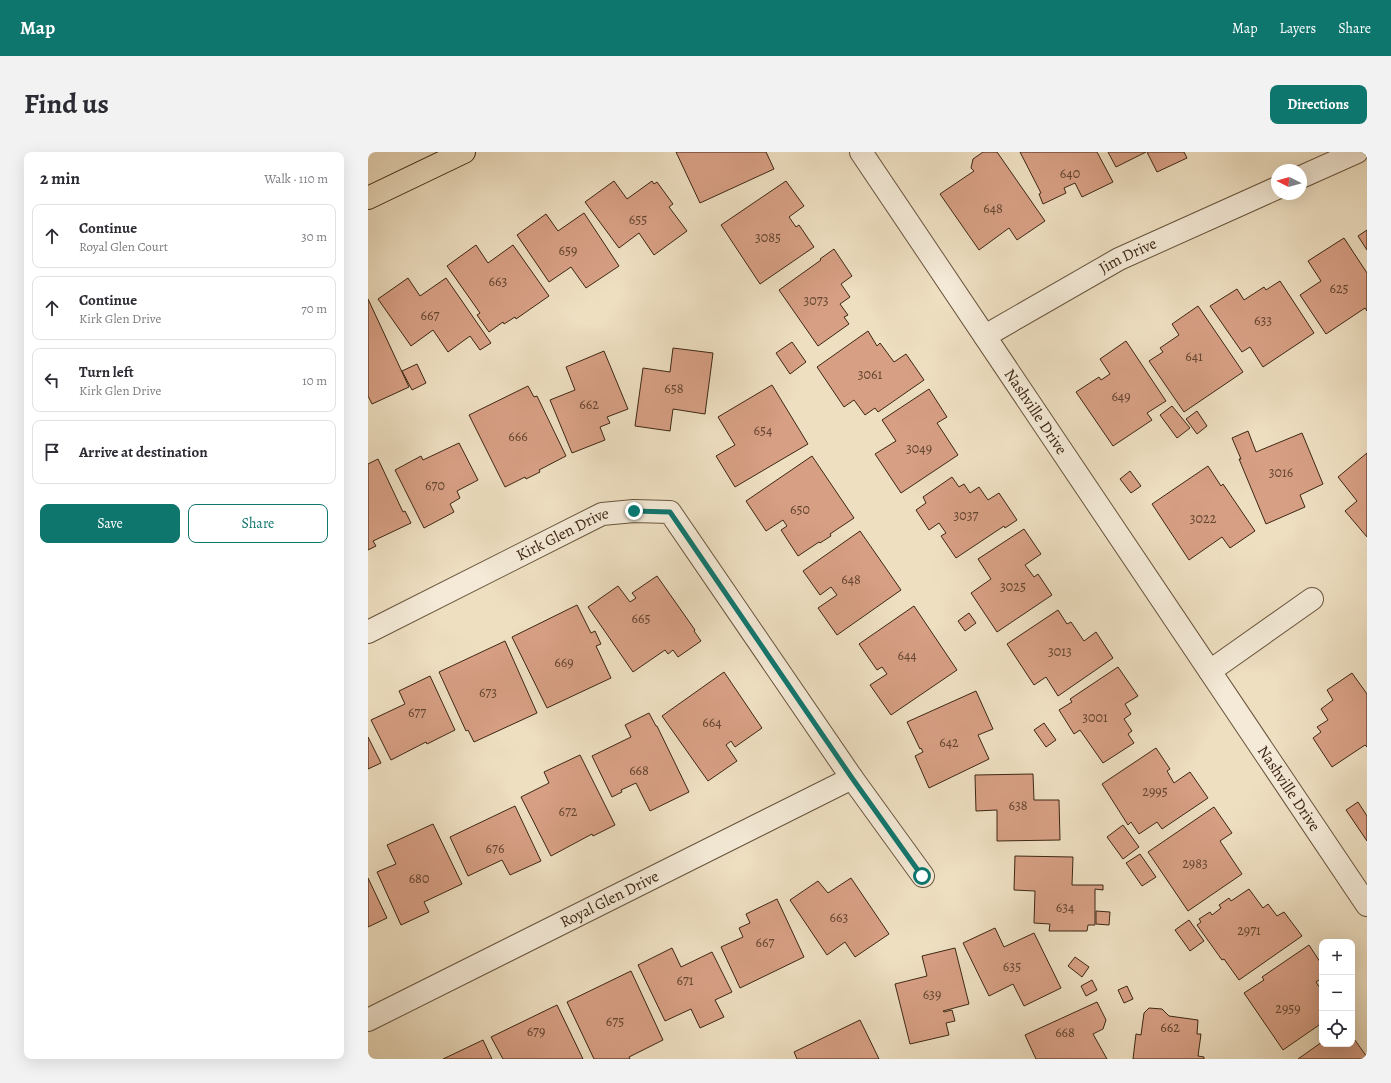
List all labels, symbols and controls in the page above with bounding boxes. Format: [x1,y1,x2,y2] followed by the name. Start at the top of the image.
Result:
[20,15,55,41] text: Map
[1232,19,1258,38] text: Map
[1280,19,1316,38] text: Layers
[1338,19,1371,38] text: Share
[24,85,109,123] text: Find us
[1270,85,1367,124] button: Directions
[1060,164,1080,183] house number: 640
[1271,164,1307,200] north arrow
[40,167,80,190] text: 2 min
[264,170,328,187] text: Walk · 110 m
[983,199,1003,218] house number: 648
[629,210,647,229] house number: 655
[79,218,137,238] text: Continue
[41,225,63,247] icon: ahead
[301,228,327,245] text: 30 m
[755,228,781,247] house number: 3085
[1095,232,1160,279] street label: Jim Drive
[79,238,168,255] text: Royal Glen Court
[559,241,577,260] house number: 659
[489,272,508,291] house number: 663
[1329,279,1349,298] house number: 625
[79,290,137,310] text: Continue
[804,291,829,310] house number: 3073
[41,297,63,319] icon: ahead
[301,300,327,317] text: 70 m
[421,306,440,325] house number: 667
[79,310,161,327] text: Kirk Glen Drive
[1254,311,1272,330] house number: 633
[1185,347,1203,366] house number: 641
[79,362,134,382] text: Turn left
[858,365,882,384] house number: 3061
[999,365,1072,459] street label: Nashville Drive
[41,369,63,391] icon: left
[302,372,327,389] text: 10 m
[664,379,684,398] house number: 658
[79,382,161,399] text: Kirk Glen Drive
[1111,387,1131,406] house number: 649
[579,395,599,414] house number: 662
[754,421,772,440] house number: 654
[508,427,528,446] house number: 666
[906,439,932,458] house number: 3049
[41,441,63,463] icon: arrive
[79,442,208,462] text: Arrive at destination
[1269,463,1293,482] house number: 3016
[425,476,445,495] house number: 670
[790,500,810,519] house number: 650
[512,502,610,566] street label: Kirk Glen Drive
[625,502,643,520] route end
[40,504,180,543] button: Save
[188,504,328,543] button: Share
[954,506,979,525] house number: 3037
[1190,509,1217,528] house number: 3022
[841,570,861,589] house number: 648
[1000,577,1026,596] house number: 3025
[632,609,650,628] house number: 665
[1048,642,1072,661] house number: 3013
[897,646,917,665] house number: 644
[554,653,574,672] house number: 669
[479,683,497,702] house number: 673
[408,703,426,722] house number: 677
[1082,708,1108,727] house number: 3001
[702,713,722,732] house number: 664
[939,733,959,752] house number: 642
[1252,741,1326,836] street label: Nashville Drive
[629,761,649,780] house number: 668
[1142,782,1168,801] house number: 2995
[1008,796,1028,815] house number: 638
[559,802,578,821] house number: 672
[486,839,504,858] house number: 676
[1182,854,1208,873] house number: 2983
[556,865,663,933] street label: Royal Glen Drive
[913,867,931,885] route start
[409,869,429,888] house number: 680
[1056,898,1074,917] house number: 634
[830,908,849,927] house number: 663
[1237,921,1261,940] house number: 2971
[756,933,775,952] house number: 667
[1319,939,1355,1047] map controls
[1319,939,1355,975] button: +
[1003,957,1021,976] house number: 635
[676,971,694,990] house number: 671
[1319,975,1355,1011] button: −
[923,985,941,1004] house number: 639
[1275,999,1301,1018] house number: 2959
[1319,1011,1355,1047] button: locate
[606,1012,624,1031] house number: 675
[1160,1018,1180,1037] house number: 662
[527,1022,545,1041] house number: 679
[1055,1023,1075,1042] house number: 668

